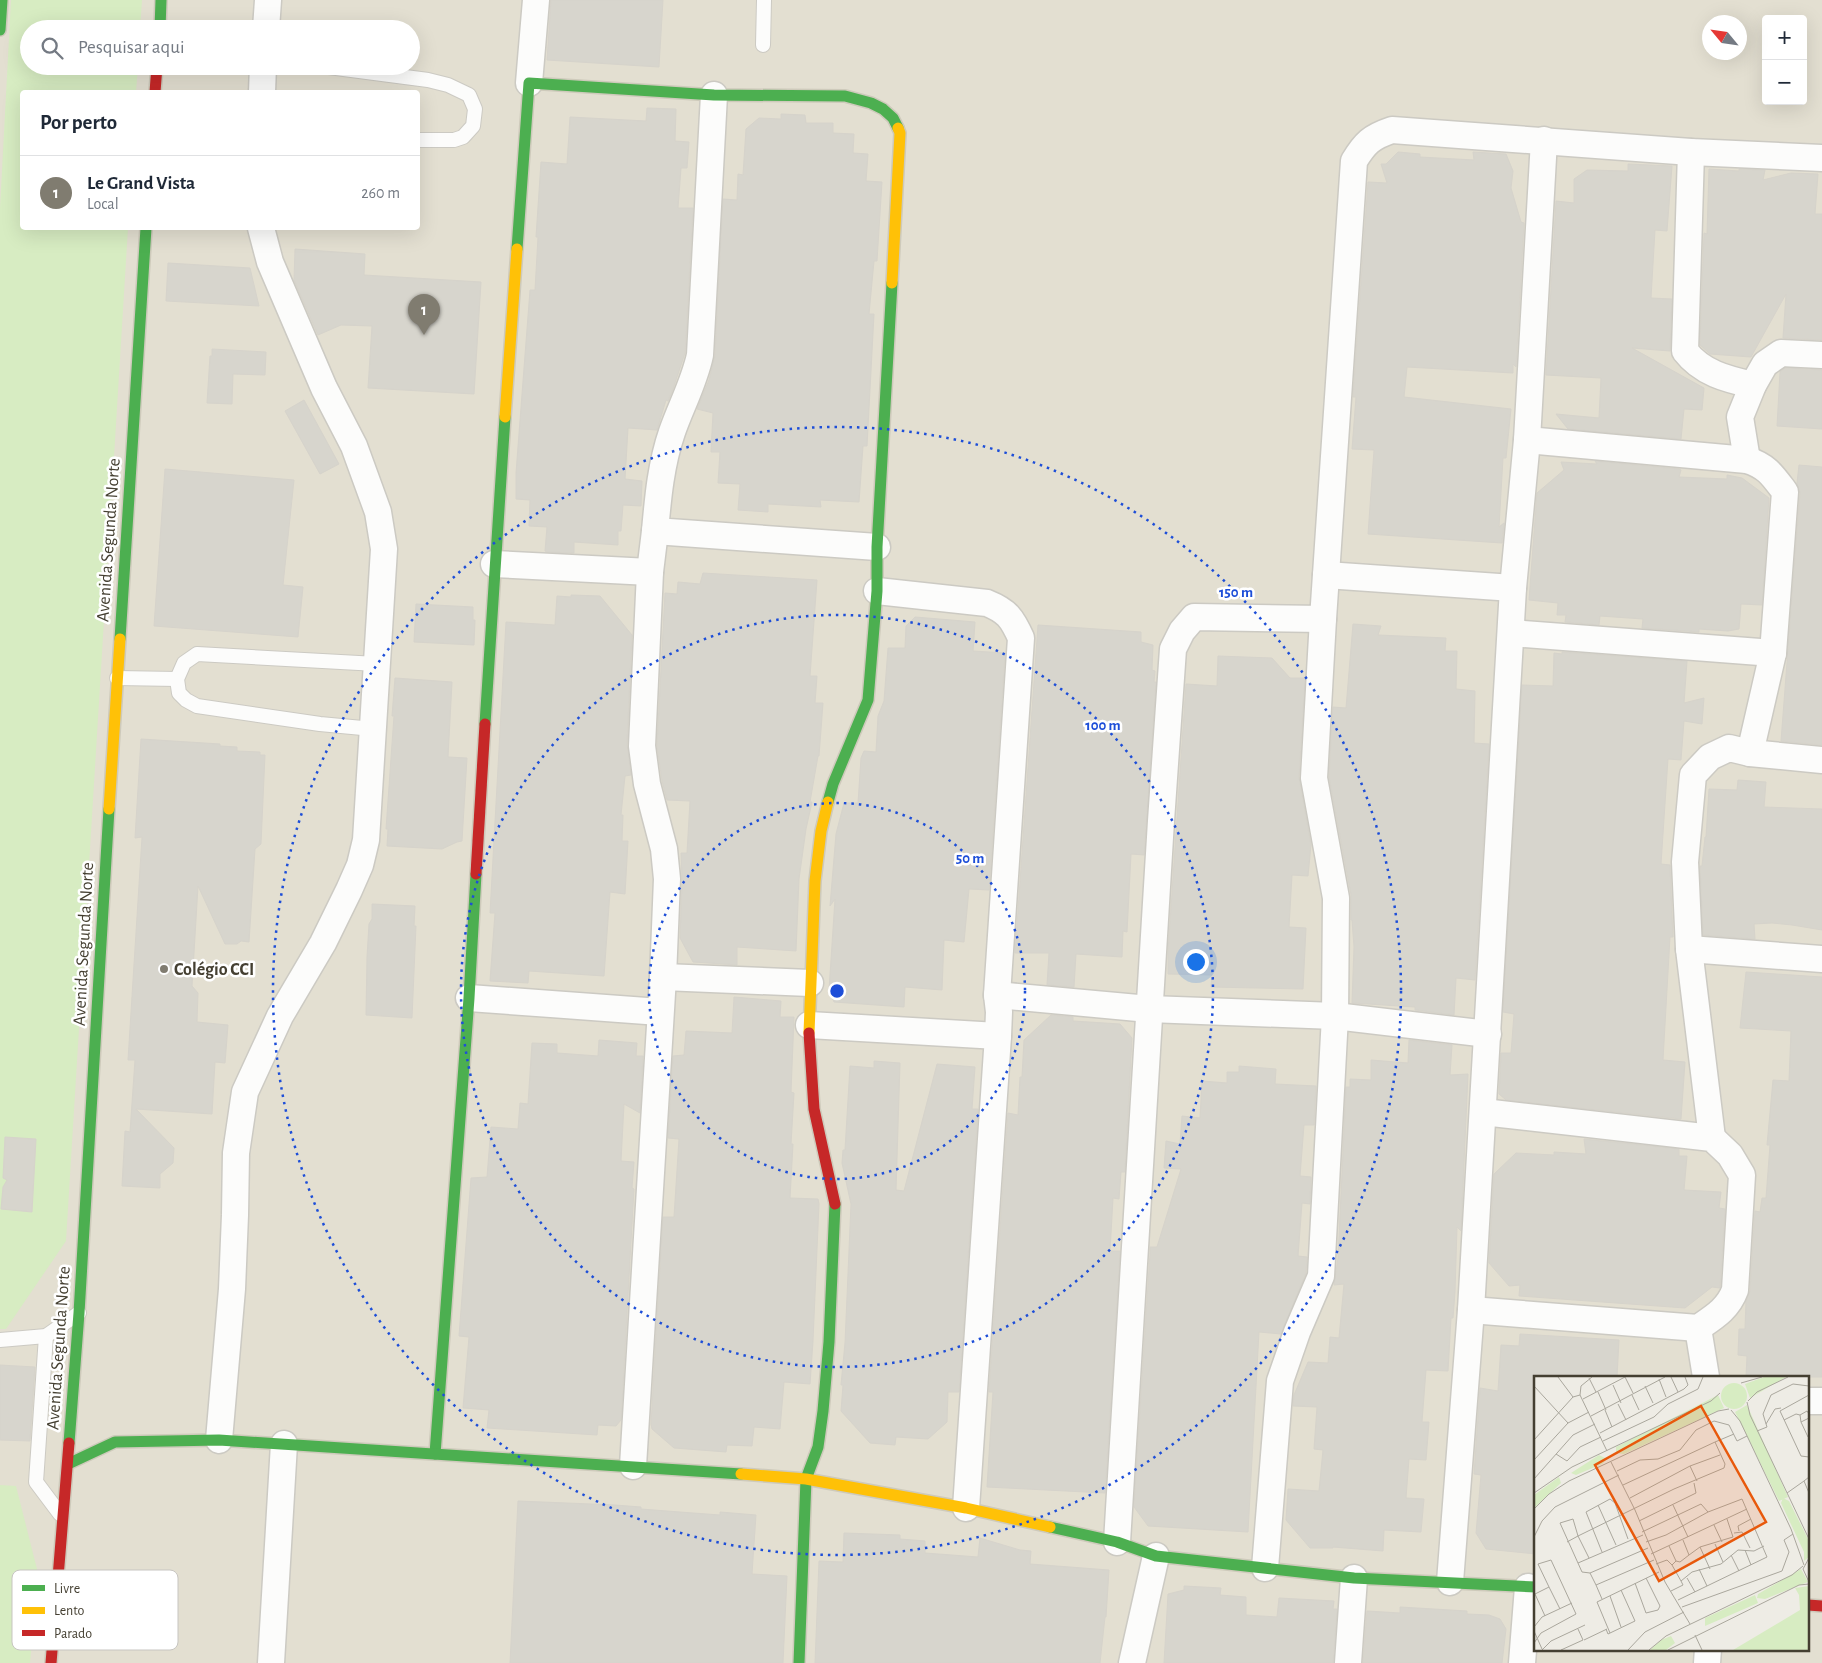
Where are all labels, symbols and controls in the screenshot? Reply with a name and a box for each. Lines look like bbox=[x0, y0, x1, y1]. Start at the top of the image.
north arrow bbox=[1702, 15, 1747, 60]
map controls bbox=[1762, 15, 1807, 105]
button: + bbox=[1762, 15, 1807, 60]
search box bbox=[20, 20, 420, 75]
icon: search bbox=[38, 34, 66, 62]
text: Pesquisar aqui bbox=[78, 38, 184, 57]
button: − bbox=[1762, 60, 1807, 105]
text: Por perto bbox=[40, 112, 117, 133]
text: Le Grand Vista bbox=[87, 174, 195, 193]
text: 1 bbox=[53, 185, 59, 201]
text: 260 m bbox=[361, 185, 400, 201]
text: Local bbox=[87, 196, 119, 212]
pin: 1 bbox=[408, 294, 440, 335]
street label: Avenida Segunda Norte bbox=[94, 458, 124, 623]
text: 150 m bbox=[1219, 585, 1253, 600]
text: 100 m bbox=[1085, 718, 1121, 733]
text: 50 m bbox=[956, 851, 984, 866]
street label: Avenida Segunda Norte bbox=[71, 862, 97, 1026]
your location bbox=[1183, 949, 1209, 975]
place label: Colégio CCI bbox=[174, 961, 254, 979]
marker: Colégio CCI bbox=[158, 963, 170, 975]
centre of rings bbox=[828, 982, 846, 1000]
street label: Avenida Segunda Norte bbox=[44, 1266, 74, 1431]
inset map bbox=[1534, 1376, 1810, 1650]
legend bbox=[12, 1570, 178, 1650]
text: Livre bbox=[54, 1582, 80, 1596]
text: Lento bbox=[54, 1604, 85, 1618]
text: Parado bbox=[54, 1627, 92, 1641]

